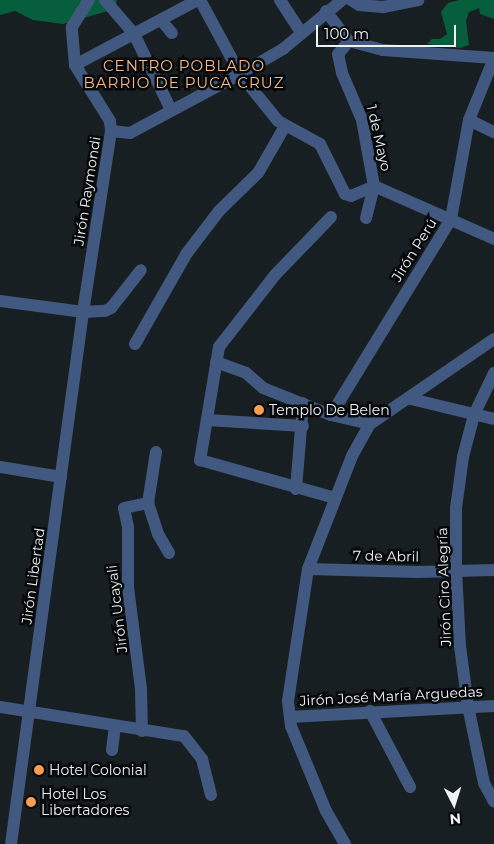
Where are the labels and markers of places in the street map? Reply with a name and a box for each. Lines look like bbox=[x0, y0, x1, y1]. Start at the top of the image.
place label: Templo De Belen bbox=[269, 402, 390, 418]
marker: Templo De Belen bbox=[253, 404, 265, 416]
place label: Hotel Colonial bbox=[49, 762, 147, 778]
marker: Hotel Colonial bbox=[33, 764, 45, 776]
place label: Hotel Los Libertadores bbox=[41, 786, 129, 819]
marker: Hotel Los Libertadores bbox=[25, 796, 37, 808]

